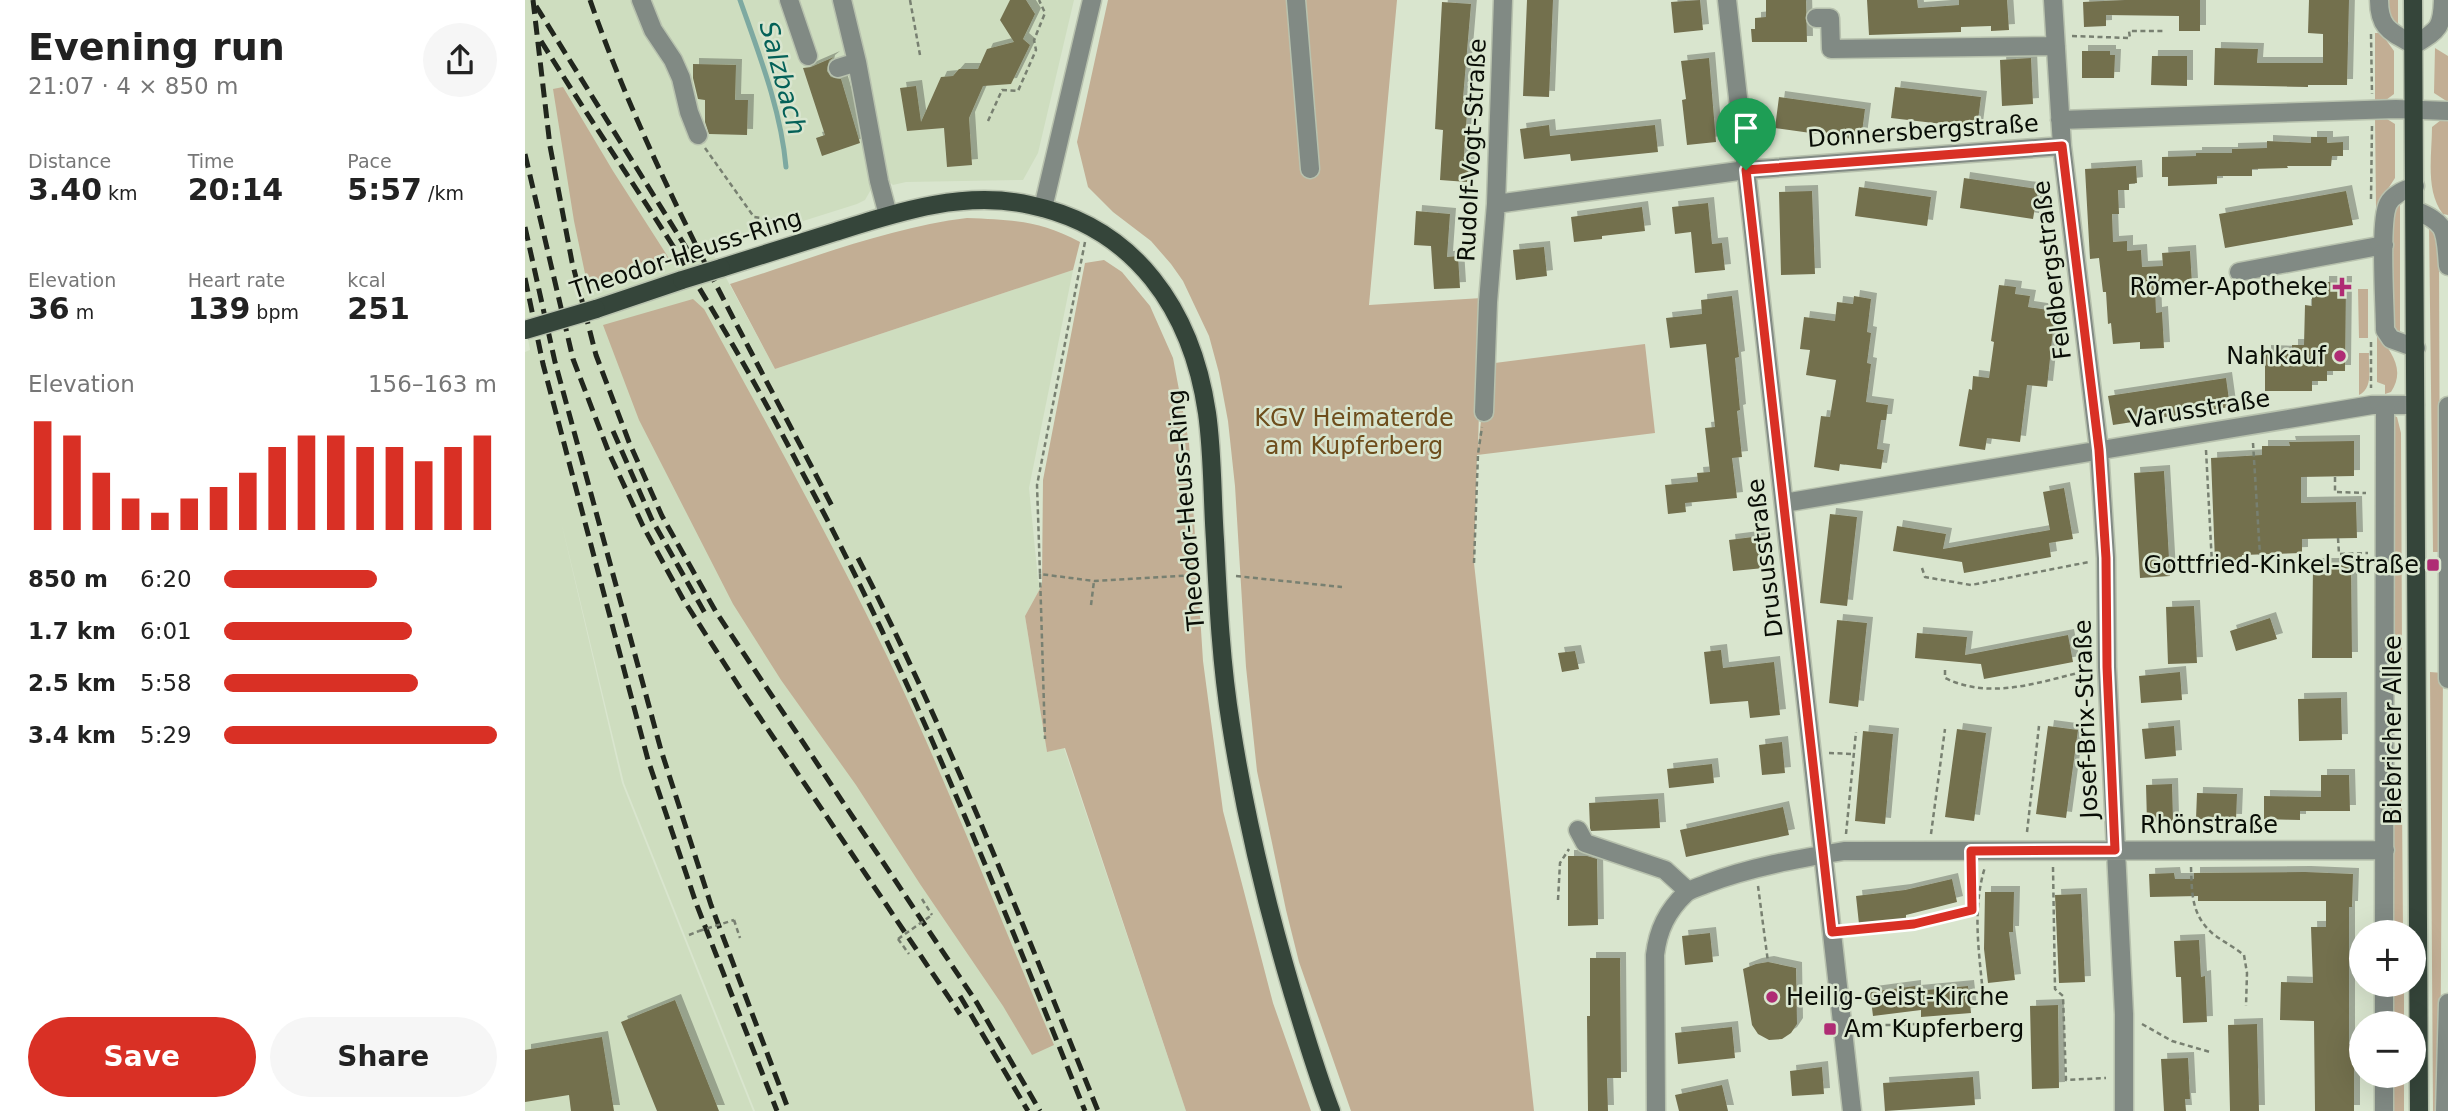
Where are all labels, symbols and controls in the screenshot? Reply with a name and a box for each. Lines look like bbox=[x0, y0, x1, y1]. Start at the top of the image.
water label: Salzbach bbox=[753, 18, 813, 138]
button: share bbox=[423, 23, 497, 97]
text: Evening run bbox=[28, 25, 285, 69]
street label: Rudolf-Vogt-Straße bbox=[1452, 38, 1492, 262]
text: 21:07 · 4 × 850 m bbox=[28, 73, 238, 99]
pin bbox=[1716, 98, 1776, 170]
icon: arrive bbox=[1727, 109, 1765, 147]
street label: Donnersbergstraße bbox=[1806, 109, 2040, 153]
text: Distance bbox=[28, 150, 111, 172]
text: Time bbox=[188, 150, 234, 172]
text: Pace bbox=[347, 150, 392, 172]
text: 3.40 bbox=[28, 172, 102, 207]
text: 20:14 bbox=[188, 172, 283, 207]
text: 5:57 bbox=[347, 172, 422, 207]
street label: Feldbergstraße bbox=[2027, 179, 2077, 361]
text: km bbox=[102, 182, 138, 204]
text: /km bbox=[422, 182, 464, 204]
street label: Theodor-Heuss-Ring bbox=[566, 203, 805, 305]
text: Elevation bbox=[28, 269, 116, 291]
text: Heart rate bbox=[188, 269, 285, 291]
text: kcal bbox=[347, 269, 386, 291]
place label: Römer-Apotheke bbox=[2130, 273, 2328, 301]
marker: Römer-Apotheke bbox=[2334, 279, 2350, 295]
text: 36 bbox=[28, 291, 70, 326]
text: 139 bbox=[188, 291, 250, 326]
text: 251 bbox=[347, 291, 410, 326]
text: m bbox=[70, 301, 94, 323]
text: bpm bbox=[250, 301, 299, 323]
place label: Nahkauf bbox=[2226, 342, 2327, 370]
marker: Nahkauf bbox=[2332, 348, 2348, 364]
text: Elevation bbox=[28, 371, 135, 397]
text: 156–163 m bbox=[368, 371, 497, 397]
street label: Varusstraße bbox=[2126, 384, 2272, 434]
street label: Theodor-Heuss-Ring bbox=[1162, 388, 1211, 633]
park label: KGV Heimaterde am Kupferberg bbox=[1254, 404, 1454, 460]
street label: Drususstraße bbox=[1741, 477, 1789, 639]
place label: Gottfried-Kinkel-Straße bbox=[2143, 551, 2419, 579]
marker: Gottfried-Kinkel-Straße bbox=[2425, 557, 2441, 573]
text: 850 m bbox=[28, 566, 108, 592]
text: 6:20 bbox=[140, 566, 192, 592]
text: 1.7 km bbox=[28, 618, 116, 644]
text: 6:01 bbox=[140, 618, 192, 644]
street label: Josef-Brix-Straße bbox=[2069, 619, 2104, 821]
street label: Biebricher Allee bbox=[2379, 635, 2407, 825]
text: 2.5 km bbox=[28, 670, 116, 696]
text: 5:58 bbox=[140, 670, 192, 696]
text: 3.4 km bbox=[28, 722, 116, 748]
text: 5:29 bbox=[140, 722, 192, 748]
street label: Rhönstraße bbox=[2140, 811, 2278, 839]
map controls bbox=[2349, 920, 2426, 1088]
button: + bbox=[2349, 920, 2426, 997]
place label: Heilig-Geist-Kirche bbox=[1786, 983, 2009, 1011]
marker: Heilig-Geist-Kirche bbox=[1764, 989, 1780, 1005]
button: − bbox=[2349, 1011, 2426, 1088]
place label: Am Kupferberg bbox=[1844, 1015, 2024, 1043]
button: Save bbox=[28, 1017, 256, 1097]
button: Share bbox=[270, 1017, 497, 1097]
marker: Am Kupferberg bbox=[1822, 1021, 1838, 1037]

